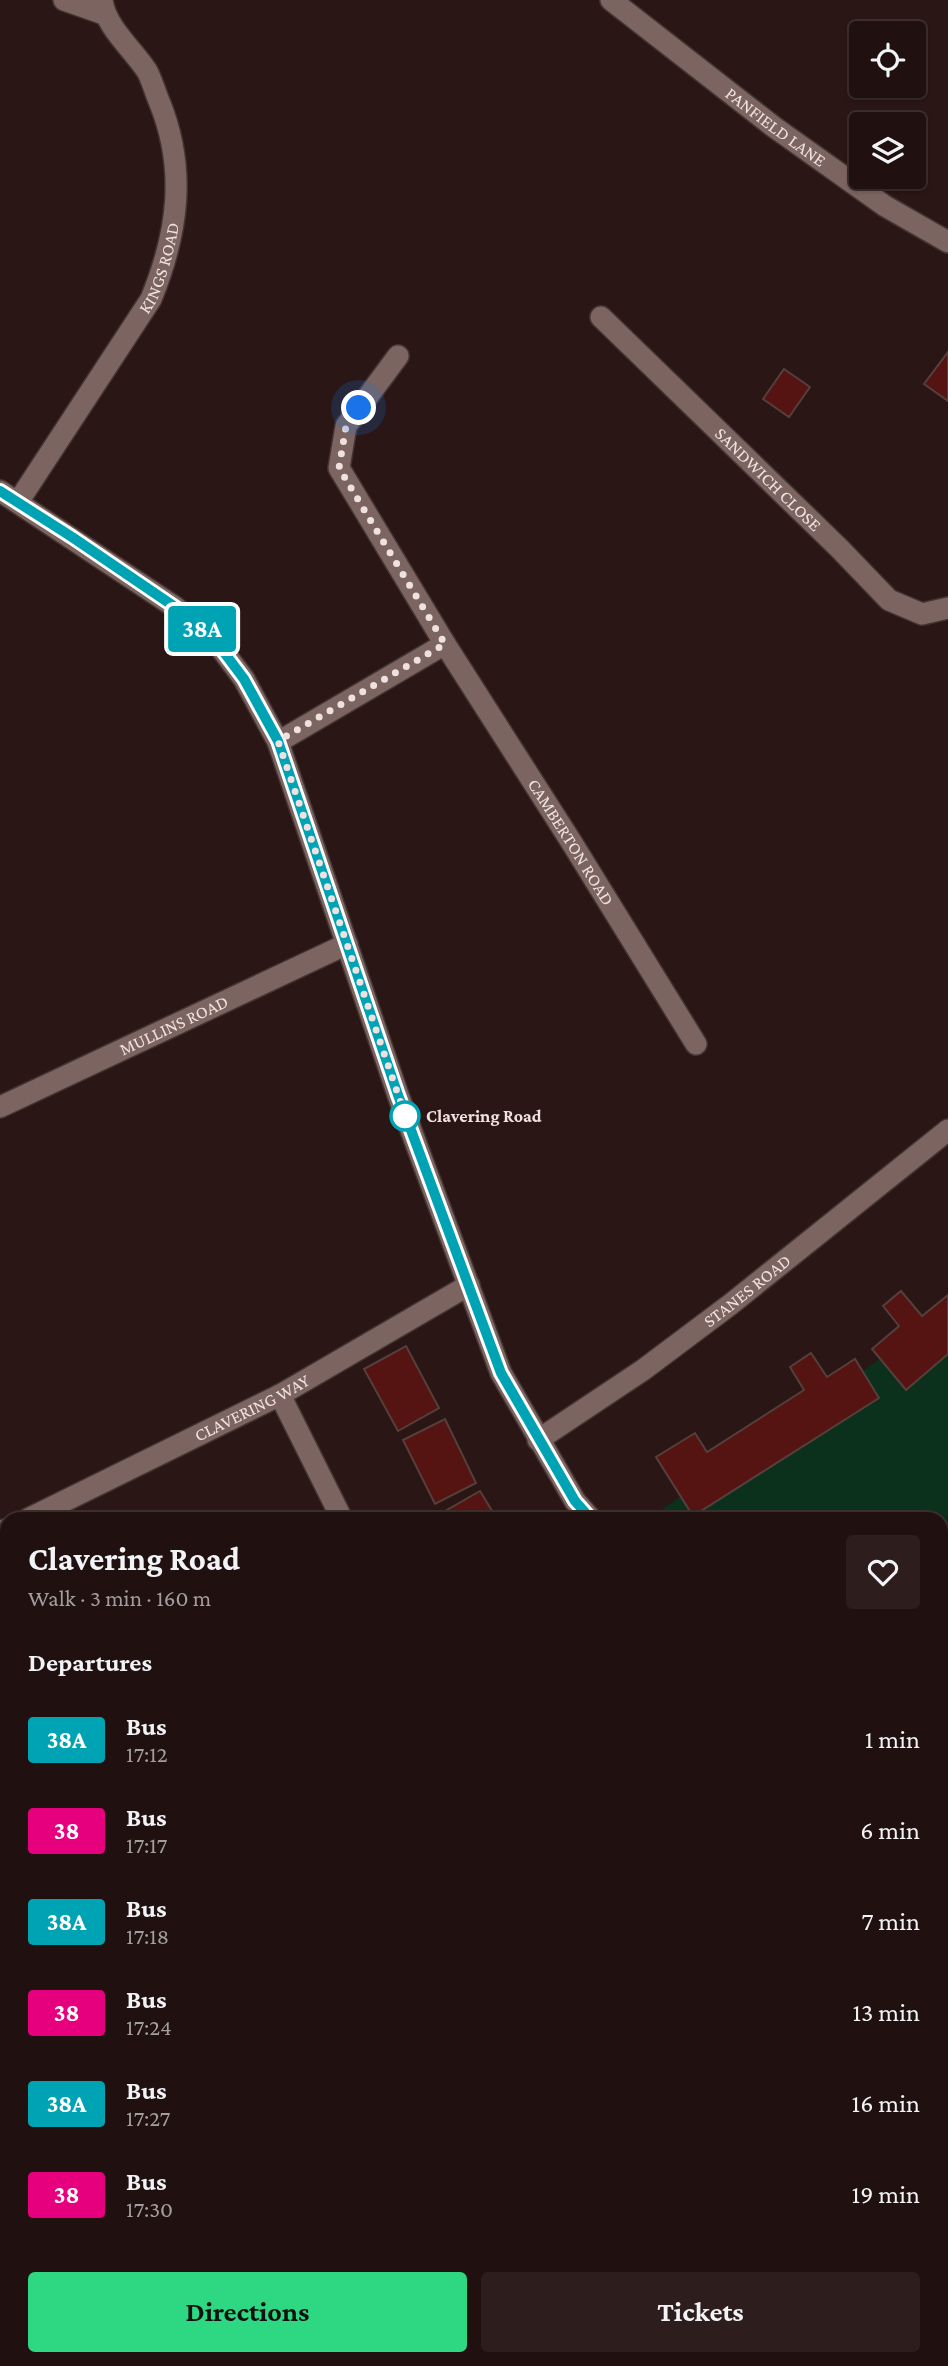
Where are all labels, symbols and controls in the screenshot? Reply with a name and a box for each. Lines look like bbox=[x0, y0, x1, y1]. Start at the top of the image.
map controls bbox=[849, 21, 926, 189]
button: locate bbox=[849, 21, 926, 98]
street label: PANFIELD LANE bbox=[722, 83, 830, 171]
button: layers bbox=[849, 112, 926, 189]
street label: KINGS ROAD bbox=[134, 221, 183, 317]
your location bbox=[341, 390, 376, 425]
street label: SANDWICH CLOSE bbox=[711, 423, 825, 535]
line badge: 38A bbox=[162, 606, 242, 652]
text: 38A bbox=[182, 615, 222, 642]
street label: CAMBERTON ROAD bbox=[524, 775, 618, 909]
street label: MULLINS ROAD bbox=[116, 991, 231, 1059]
marker: Clavering Road bbox=[390, 1101, 420, 1131]
place label: Clavering Road bbox=[426, 1106, 542, 1126]
street label: STANES ROAD bbox=[700, 1250, 795, 1331]
street label: CLAVERING WAY bbox=[191, 1370, 313, 1446]
button: heart bbox=[846, 1535, 920, 1609]
text: Clavering Road bbox=[28, 1540, 240, 1577]
text: Walk · 3 min · 160 m bbox=[28, 1585, 211, 1611]
text: Departures bbox=[28, 1648, 152, 1677]
text: Bus bbox=[126, 1712, 167, 1741]
text: 1 min bbox=[865, 1725, 920, 1754]
text: 38A bbox=[47, 1726, 86, 1753]
text: 17:12 bbox=[126, 1741, 168, 1767]
text: Bus bbox=[126, 1803, 167, 1832]
text: 6 min bbox=[860, 1816, 920, 1845]
text: 38 bbox=[54, 1817, 79, 1844]
text: 17:17 bbox=[126, 1832, 167, 1858]
text: Bus bbox=[126, 1894, 167, 1923]
text: 7 min bbox=[861, 1907, 920, 1936]
text: 38A bbox=[47, 1908, 86, 1935]
text: 17:18 bbox=[126, 1923, 169, 1949]
text: Bus bbox=[126, 1985, 167, 2014]
text: 13 min bbox=[852, 1998, 920, 2027]
text: 38 bbox=[54, 1999, 79, 2026]
text: 17:24 bbox=[126, 2014, 172, 2040]
text: Bus bbox=[126, 2076, 167, 2105]
text: 16 min bbox=[852, 2089, 920, 2118]
text: 38A bbox=[47, 2090, 86, 2117]
text: 17:27 bbox=[126, 2105, 170, 2131]
text: Bus bbox=[126, 2167, 167, 2196]
text: 19 min bbox=[852, 2180, 920, 2209]
text: 38 bbox=[54, 2181, 79, 2208]
text: 17:30 bbox=[126, 2196, 173, 2222]
button: Directions bbox=[28, 2272, 467, 2352]
button: Tickets bbox=[481, 2272, 920, 2352]

